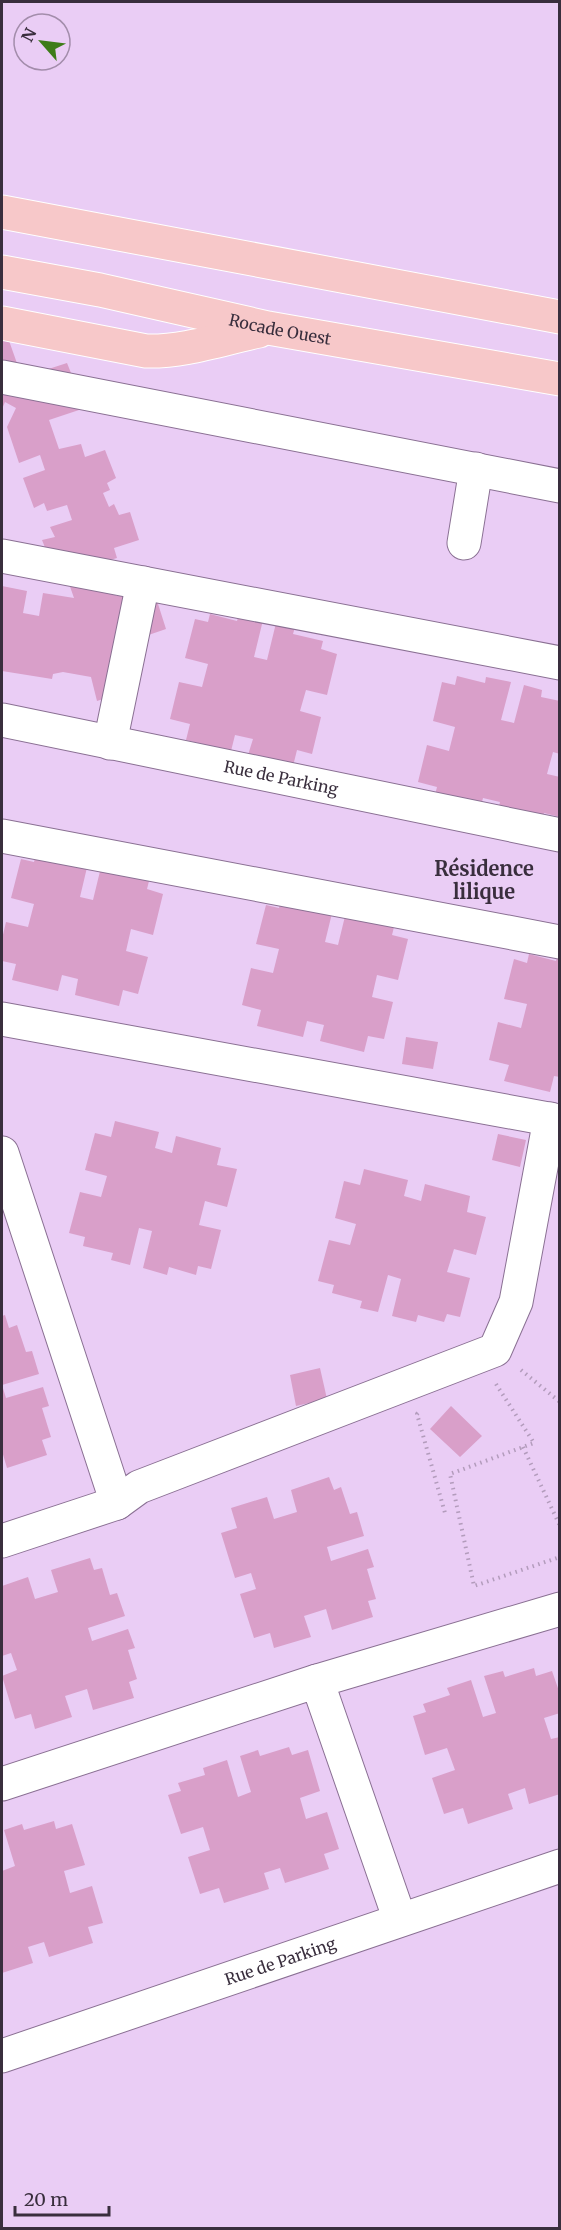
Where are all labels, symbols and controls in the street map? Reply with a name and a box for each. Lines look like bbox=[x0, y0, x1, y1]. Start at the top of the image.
north arrow bbox=[12, 12, 72, 72]
text: N bbox=[17, 24, 41, 45]
street label: Rocade Ouest bbox=[227, 309, 334, 349]
street label: Rue de Parking bbox=[222, 756, 340, 799]
district label: Résidence lilique bbox=[434, 856, 534, 904]
street label: Rue de Parking bbox=[222, 1933, 339, 1989]
scale bar bbox=[15, 2179, 110, 2217]
text: 20 m bbox=[24, 2188, 68, 2211]

